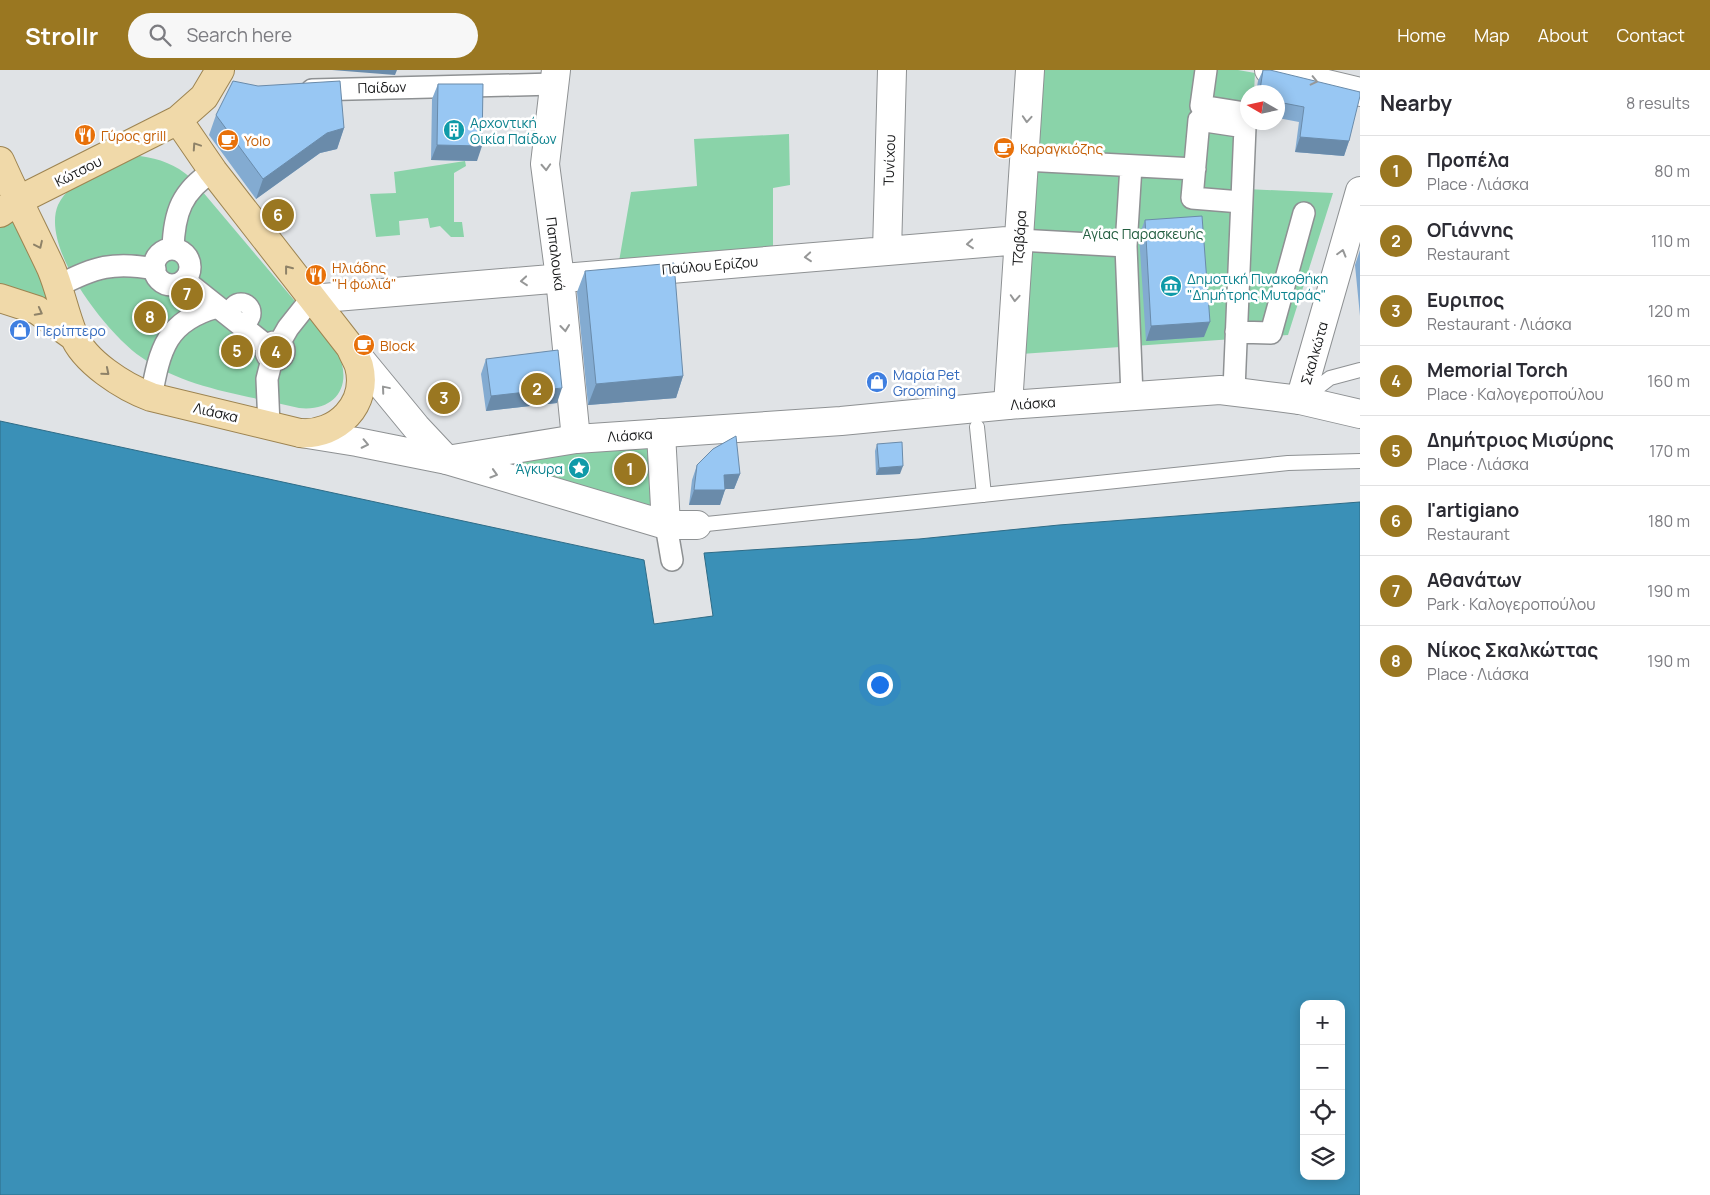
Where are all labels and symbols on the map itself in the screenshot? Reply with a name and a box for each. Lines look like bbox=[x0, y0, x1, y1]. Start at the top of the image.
one-way arrow bbox=[1310, 75, 1319, 86]
street label: Παίδων bbox=[357, 77, 407, 97]
north arrow bbox=[1240, 85, 1285, 130]
place label: Αρχοντική Οικία Παίδων bbox=[470, 113, 557, 148]
one-way arrow bbox=[1021, 115, 1032, 123]
building icon: Αρχοντική Οικία Παίδων bbox=[442, 118, 466, 142]
restaurant icon: Γύρος grill bbox=[73, 123, 97, 147]
place label: Γύρος grill bbox=[101, 126, 166, 145]
cafe icon: Yolo bbox=[216, 128, 240, 152]
place label: Yolo bbox=[244, 131, 271, 150]
street label: Τυνίχου bbox=[879, 134, 899, 186]
cafe icon: Καραγκιόζης bbox=[992, 136, 1016, 160]
place label: Καραγκιόζης bbox=[1020, 139, 1103, 158]
one-way arrow bbox=[193, 142, 202, 151]
street label: Κώτσου bbox=[51, 151, 105, 191]
one-way arrow bbox=[540, 163, 551, 171]
pin: 6 bbox=[262, 196, 294, 234]
street label: Τζαβάρα bbox=[1008, 209, 1030, 267]
street label: Παπαλουκά bbox=[542, 216, 570, 292]
park label: Αγίας Παρασκευής bbox=[1083, 224, 1204, 243]
one-way arrow bbox=[966, 238, 974, 249]
one-way arrow bbox=[33, 240, 44, 249]
one-way arrow bbox=[1337, 249, 1347, 257]
street label: Παύλου Ερίζου bbox=[661, 251, 759, 279]
one-way arrow bbox=[804, 251, 812, 262]
place label: Ηλιάδης "Η φωλιά" bbox=[332, 258, 396, 293]
restaurant icon: Ηλιάδης "Η φωλιά" bbox=[304, 263, 328, 287]
one-way arrow bbox=[286, 266, 294, 275]
place label: Δημοτική Πινακοθήκη "Δημήτρης Μυταράς" bbox=[1187, 269, 1328, 304]
museum icon: Δημοτική Πινακοθήκη "Δημήτρης Μυταράς" bbox=[1159, 274, 1183, 298]
pin: 7 bbox=[171, 275, 203, 313]
one-way arrow bbox=[520, 275, 528, 286]
one-way arrow bbox=[1010, 295, 1021, 303]
pin: 8 bbox=[134, 298, 166, 336]
one-way arrow bbox=[34, 306, 43, 316]
shop icon: Περίπτερο bbox=[8, 318, 32, 342]
street label: Σκαλκώτα bbox=[1296, 319, 1332, 387]
place label: Περίπτερο bbox=[36, 321, 106, 340]
one-way arrow bbox=[559, 324, 570, 332]
pin: 5 bbox=[221, 332, 253, 370]
pin: 4 bbox=[260, 333, 292, 371]
cafe icon: Block bbox=[352, 333, 376, 357]
place label: Block bbox=[380, 336, 416, 355]
place label: Μαρία Pet Grooming bbox=[893, 365, 960, 400]
one-way arrow bbox=[100, 366, 109, 374]
pin: 2 bbox=[521, 370, 553, 408]
shop icon: Μαρία Pet Grooming bbox=[865, 370, 889, 394]
pin: 3 bbox=[428, 379, 460, 417]
one-way arrow bbox=[381, 386, 390, 395]
street label: Λιάσκα bbox=[1010, 392, 1056, 414]
street label: Λιάσκα bbox=[192, 398, 240, 426]
street label: Λιάσκα bbox=[607, 424, 653, 446]
one-way arrow bbox=[361, 438, 370, 449]
pin: 1 bbox=[614, 450, 646, 488]
place icon: Άγκυρα bbox=[567, 456, 591, 480]
place label: Άγκυρα bbox=[516, 459, 563, 478]
one-way arrow bbox=[489, 469, 498, 479]
your location bbox=[867, 672, 893, 698]

